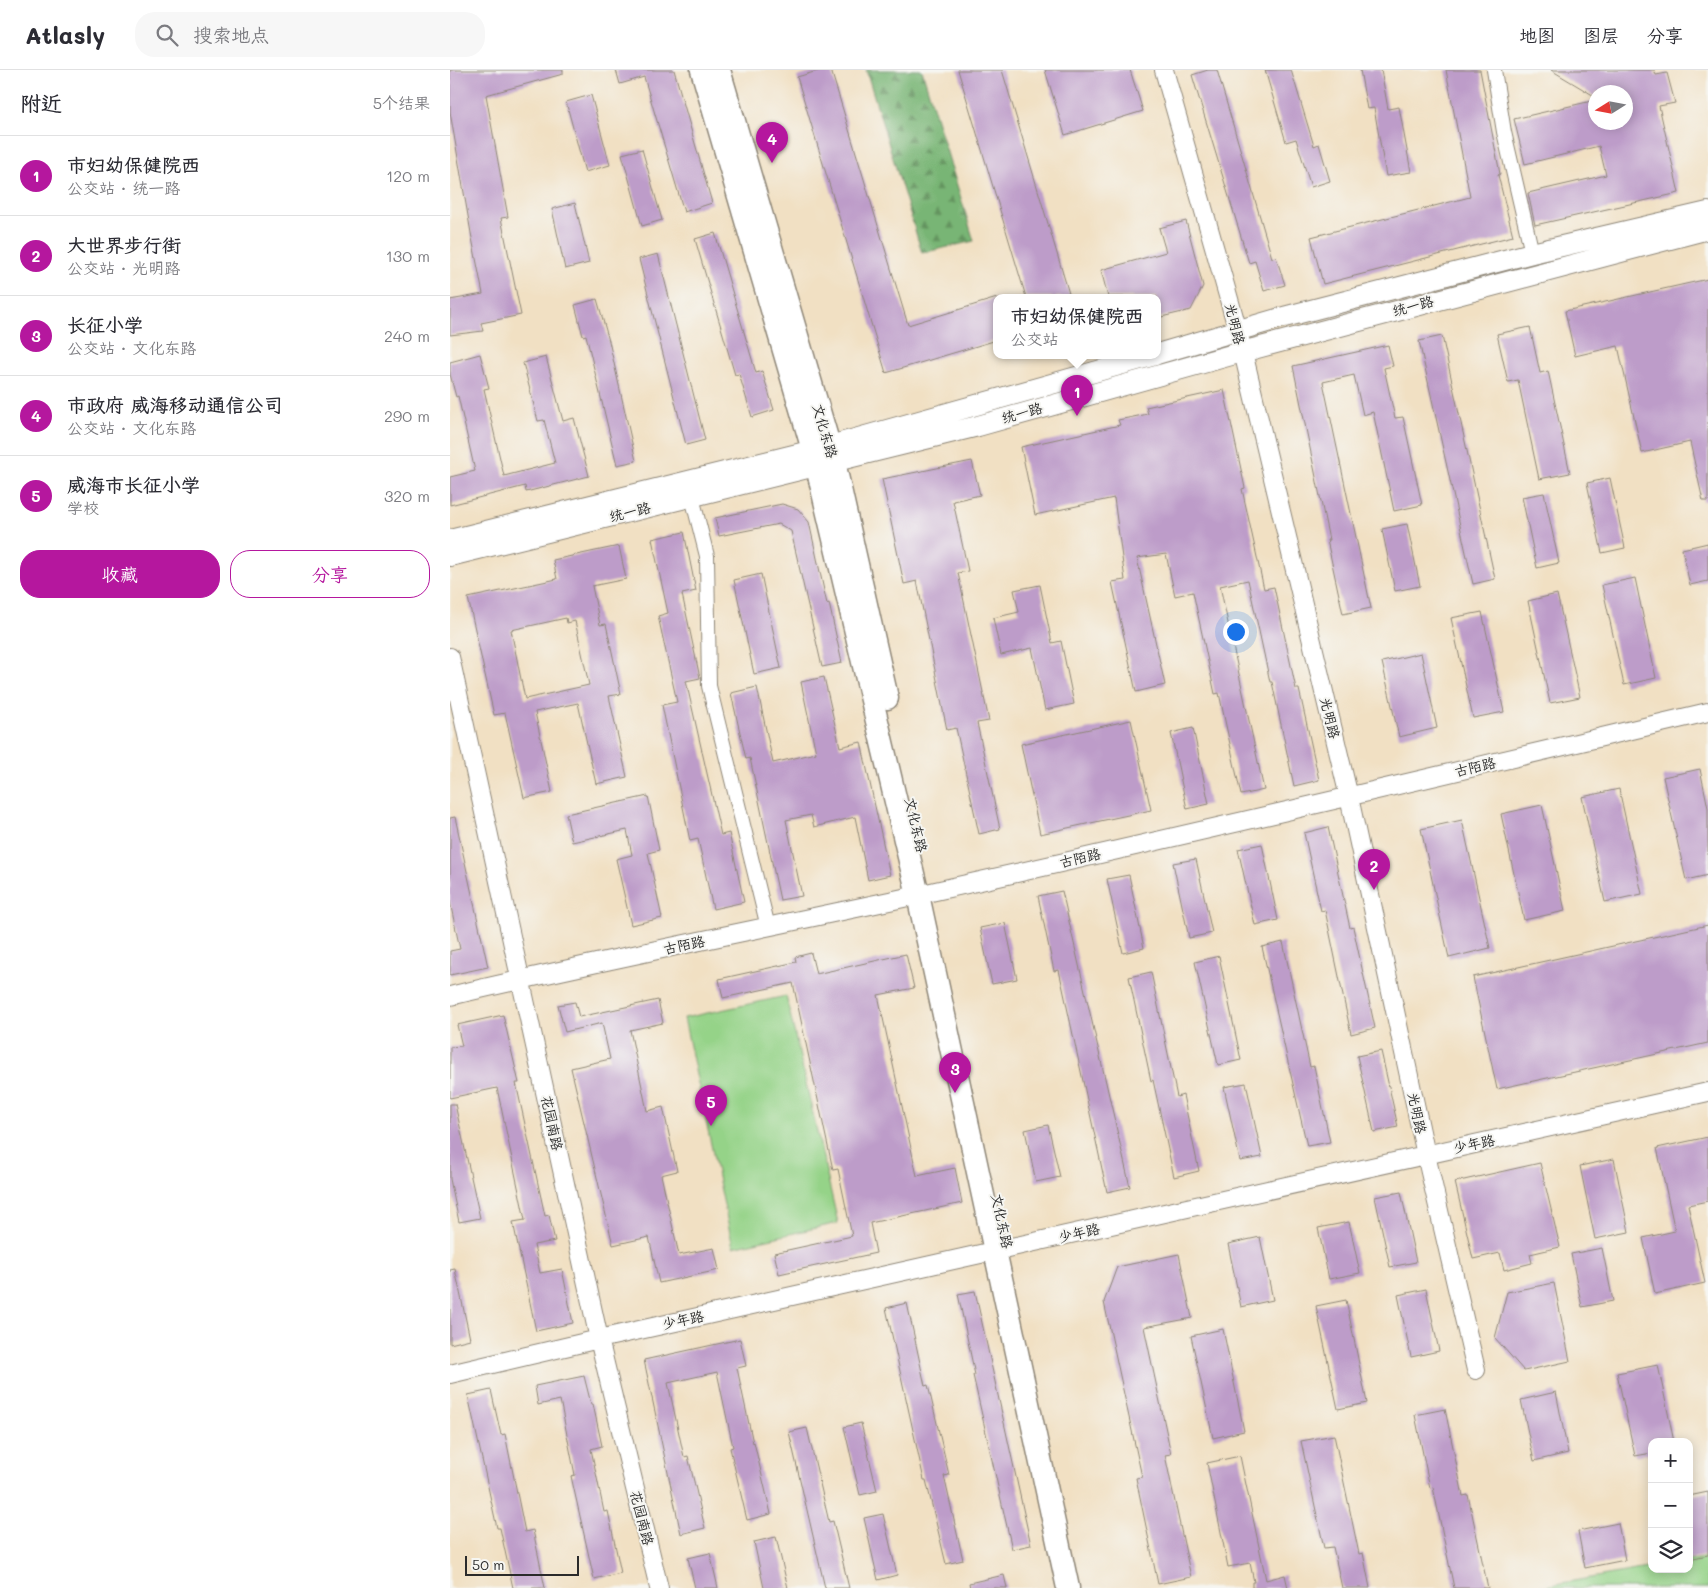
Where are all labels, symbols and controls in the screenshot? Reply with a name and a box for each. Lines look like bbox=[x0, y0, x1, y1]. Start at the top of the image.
search box bbox=[135, 12, 485, 57]
text: Atlasly bbox=[25, 19, 105, 50]
icon: search bbox=[153, 21, 181, 49]
text: 搜索地点 bbox=[193, 22, 269, 47]
text: 地图 bbox=[1519, 23, 1555, 47]
text: 图层 bbox=[1583, 23, 1619, 47]
text: 分享 bbox=[1647, 23, 1683, 47]
north arrow bbox=[1588, 85, 1633, 130]
text: 附近 bbox=[20, 89, 62, 116]
text: 5个结果 bbox=[373, 92, 430, 113]
pin: 4 bbox=[756, 122, 788, 163]
text: 市妇幼保健院西 bbox=[67, 152, 200, 177]
text: 1 bbox=[32, 165, 40, 186]
text: 120 m bbox=[386, 165, 430, 186]
text: 公交站 · 统一路 bbox=[67, 177, 180, 198]
text: 大世界步行街 bbox=[67, 232, 181, 257]
text: 2 bbox=[32, 245, 40, 266]
text: 130 m bbox=[386, 245, 430, 266]
text: 公交站 · 光明路 bbox=[67, 257, 180, 278]
street label: 统一路 bbox=[1390, 291, 1436, 320]
popup bbox=[993, 294, 1161, 359]
street label: 光明路 bbox=[1221, 301, 1250, 347]
text: 市妇幼保健院西 bbox=[1010, 303, 1144, 328]
text: 长征小学 bbox=[67, 312, 143, 337]
text: 3 bbox=[31, 325, 41, 346]
text: 240 m bbox=[384, 325, 430, 346]
text: 公交站 bbox=[1010, 328, 1059, 349]
text: 公交站 · 文化东路 bbox=[67, 337, 196, 358]
pin: 1 bbox=[1061, 375, 1093, 416]
text: 市政府 威海移动通信公司 bbox=[67, 392, 283, 417]
street label: 统一路 bbox=[999, 398, 1045, 427]
street label: 文化东路 bbox=[809, 401, 842, 460]
text: 4 bbox=[31, 405, 41, 426]
text: 290 m bbox=[384, 405, 430, 426]
text: 公交站 · 文化东路 bbox=[67, 417, 196, 438]
text: 威海市长征小学 bbox=[67, 472, 200, 497]
text: 5 bbox=[31, 485, 41, 506]
text: 320 m bbox=[384, 485, 430, 506]
text: 学校 bbox=[67, 497, 99, 518]
street label: 统一路 bbox=[607, 497, 653, 526]
button: 收藏 bbox=[20, 550, 220, 598]
button: 分享 bbox=[230, 550, 430, 598]
your location bbox=[1223, 619, 1249, 645]
street label: 光明路 bbox=[1316, 695, 1345, 741]
street label: 古陌路 bbox=[1452, 753, 1497, 780]
street label: 文化东路 bbox=[901, 795, 932, 854]
street label: 古陌路 bbox=[1057, 844, 1102, 871]
pin: 2 bbox=[1358, 849, 1390, 890]
street label: 古陌路 bbox=[661, 931, 706, 958]
pin: 3 bbox=[939, 1052, 971, 1093]
pin: 5 bbox=[695, 1085, 727, 1126]
street label: 光明路 bbox=[1404, 1090, 1431, 1135]
street label: 花园南路 bbox=[537, 1094, 568, 1152]
street label: 少年路 bbox=[1451, 1130, 1496, 1157]
street label: 文化东路 bbox=[987, 1192, 1018, 1250]
street label: 少年路 bbox=[1056, 1219, 1101, 1246]
street label: 少年路 bbox=[660, 1306, 705, 1333]
map controls bbox=[1648, 1438, 1693, 1573]
button: + bbox=[1648, 1438, 1693, 1483]
button: − bbox=[1648, 1483, 1693, 1528]
street label: 花园南路 bbox=[626, 1488, 658, 1547]
button: layers bbox=[1648, 1528, 1693, 1573]
scale bar bbox=[465, 1553, 579, 1576]
text: 50 m bbox=[472, 1555, 504, 1574]

